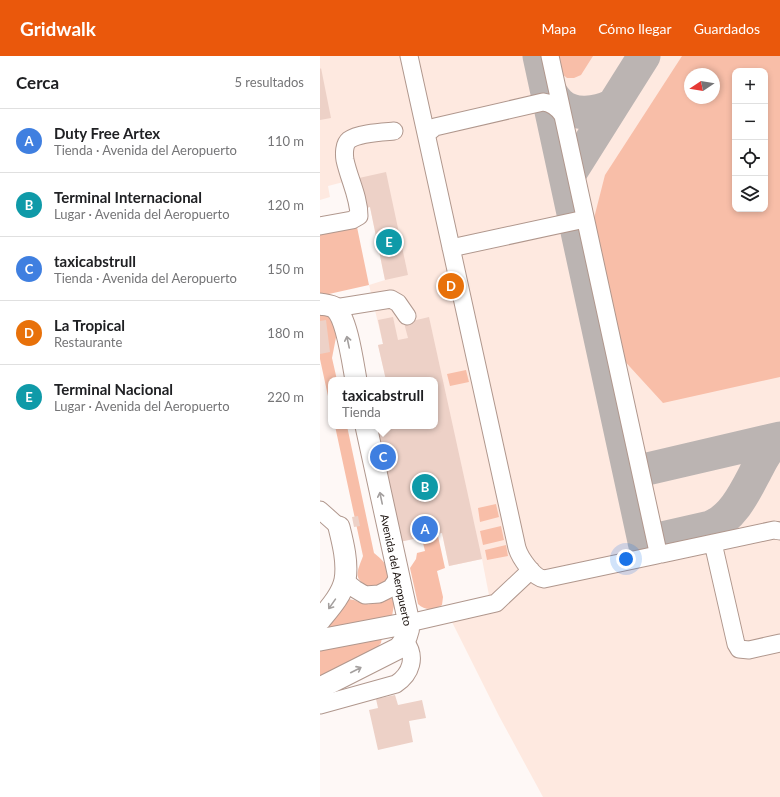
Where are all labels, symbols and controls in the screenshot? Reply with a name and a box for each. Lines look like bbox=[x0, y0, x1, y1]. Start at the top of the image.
text: Gridwalk bbox=[20, 17, 96, 40]
text: Mapa bbox=[542, 20, 576, 37]
text: Cómo llegar bbox=[598, 20, 672, 37]
text: Guardados bbox=[694, 20, 760, 37]
north arrow bbox=[684, 68, 720, 104]
map controls bbox=[732, 68, 768, 212]
button: + bbox=[732, 68, 768, 104]
text: Cerca bbox=[16, 72, 59, 93]
text: 5 resultados bbox=[234, 74, 304, 90]
button: − bbox=[732, 104, 768, 140]
text: Duty Free Artex bbox=[54, 124, 160, 142]
text: A bbox=[24, 133, 34, 149]
text: 110 m bbox=[267, 133, 304, 149]
button: locate bbox=[732, 140, 768, 176]
text: Tienda · Avenida del Aeropuerto bbox=[54, 142, 237, 158]
button: layers bbox=[732, 176, 768, 212]
text: Terminal Internacional bbox=[54, 188, 202, 206]
text: B bbox=[25, 197, 33, 213]
text: 120 m bbox=[267, 197, 304, 213]
text: Lugar · Avenida del Aeropuerto bbox=[54, 206, 230, 222]
pin: E bbox=[376, 227, 402, 257]
text: taxicabstrull bbox=[54, 252, 136, 270]
text: C bbox=[25, 261, 33, 277]
text: 150 m bbox=[267, 261, 304, 277]
text: Tienda · Avenida del Aeropuerto bbox=[54, 270, 237, 286]
pin: D bbox=[438, 271, 464, 301]
text: La Tropical bbox=[54, 316, 125, 334]
text: D bbox=[24, 325, 34, 341]
text: 180 m bbox=[267, 325, 304, 341]
text: Restaurante bbox=[54, 334, 122, 350]
one-way arrow bbox=[343, 336, 351, 349]
popup bbox=[328, 377, 438, 429]
text: Terminal Nacional bbox=[54, 380, 173, 398]
text: taxicabstrull bbox=[342, 386, 424, 404]
text: E bbox=[25, 389, 33, 405]
text: 220 m bbox=[267, 389, 304, 405]
text: Lugar · Avenida del Aeropuerto bbox=[54, 398, 230, 414]
text: Tienda bbox=[342, 404, 381, 420]
pin: C bbox=[370, 442, 396, 472]
pin: B bbox=[412, 472, 438, 502]
one-way arrow bbox=[377, 492, 385, 505]
street label: Avenida del Aeropuerto bbox=[378, 513, 415, 627]
pin: A bbox=[412, 514, 438, 544]
your location bbox=[616, 549, 636, 569]
one-way arrow bbox=[328, 598, 336, 610]
one-way arrow bbox=[350, 666, 362, 673]

